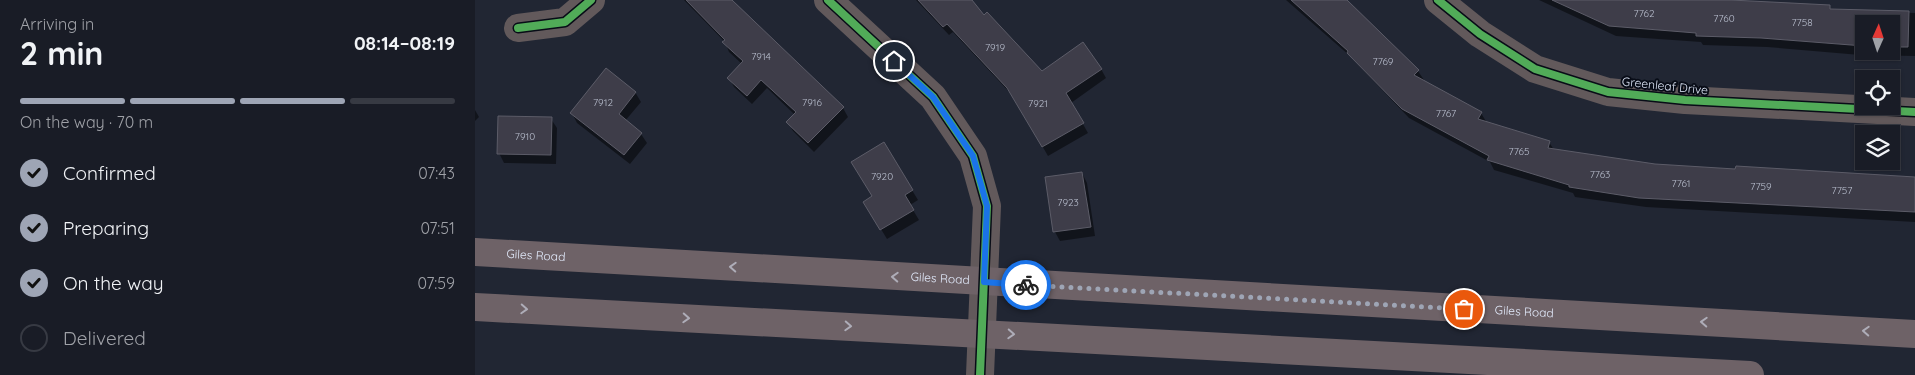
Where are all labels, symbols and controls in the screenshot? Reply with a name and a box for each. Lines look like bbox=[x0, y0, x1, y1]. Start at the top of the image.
house number: 7762 bbox=[1634, 7, 1655, 20]
house number: 7760 bbox=[1713, 12, 1735, 25]
text: Arriving in bbox=[20, 14, 94, 34]
north arrow bbox=[1855, 15, 1900, 60]
map controls bbox=[1855, 15, 1900, 170]
house number: 7758 bbox=[1791, 16, 1813, 29]
text: 08:14–08:19 bbox=[354, 31, 455, 55]
text: 2 min bbox=[20, 33, 103, 73]
pin bbox=[873, 40, 915, 82]
house number: 7919 bbox=[985, 41, 1005, 54]
icon: home bbox=[880, 47, 908, 75]
house number: 7914 bbox=[751, 50, 771, 63]
house number: 7769 bbox=[1373, 55, 1394, 68]
button: locate bbox=[1855, 70, 1900, 115]
street label: Greenleaf Drive bbox=[1621, 74, 1709, 98]
house number: 7912 bbox=[593, 96, 613, 109]
house number: 7916 bbox=[802, 96, 823, 109]
house number: 7921 bbox=[1028, 97, 1048, 110]
house number: 7767 bbox=[1436, 107, 1456, 120]
text: On the way · 70 m bbox=[20, 112, 153, 132]
button: layers bbox=[1855, 125, 1900, 170]
house number: 7910 bbox=[515, 130, 535, 143]
house number: 7765 bbox=[1509, 145, 1529, 158]
icon: check bbox=[20, 159, 48, 187]
text: Confirmed bbox=[63, 161, 156, 185]
text: 07:43 bbox=[418, 163, 455, 183]
house number: 7763 bbox=[1590, 168, 1610, 181]
house number: 7920 bbox=[871, 170, 893, 183]
house number: 7761 bbox=[1672, 177, 1691, 190]
house number: 7759 bbox=[1750, 180, 1772, 193]
house number: 7757 bbox=[1832, 184, 1852, 197]
house number: 7923 bbox=[1057, 196, 1079, 209]
icon: check bbox=[20, 214, 48, 242]
text: Preparing bbox=[63, 216, 149, 240]
text: 07:51 bbox=[421, 218, 455, 238]
street label: Giles Road bbox=[506, 246, 566, 264]
courier bbox=[1001, 260, 1051, 310]
one-way arrow bbox=[729, 262, 737, 273]
icon: check bbox=[20, 269, 48, 297]
street label: Giles Road bbox=[910, 269, 970, 287]
text: On the way bbox=[63, 271, 164, 295]
icon: bike bbox=[1012, 271, 1040, 299]
one-way arrow bbox=[891, 272, 899, 283]
text: 07:59 bbox=[418, 273, 455, 293]
pin bbox=[1443, 288, 1485, 330]
icon: bag bbox=[1450, 295, 1478, 323]
street label: Giles Road bbox=[1494, 302, 1554, 320]
one-way arrow bbox=[520, 304, 528, 315]
one-way arrow bbox=[682, 312, 690, 323]
one-way arrow bbox=[1700, 317, 1708, 328]
one-way arrow bbox=[845, 320, 853, 331]
text: Delivered bbox=[63, 326, 146, 350]
one-way arrow bbox=[1862, 326, 1870, 337]
one-way arrow bbox=[1007, 329, 1015, 340]

